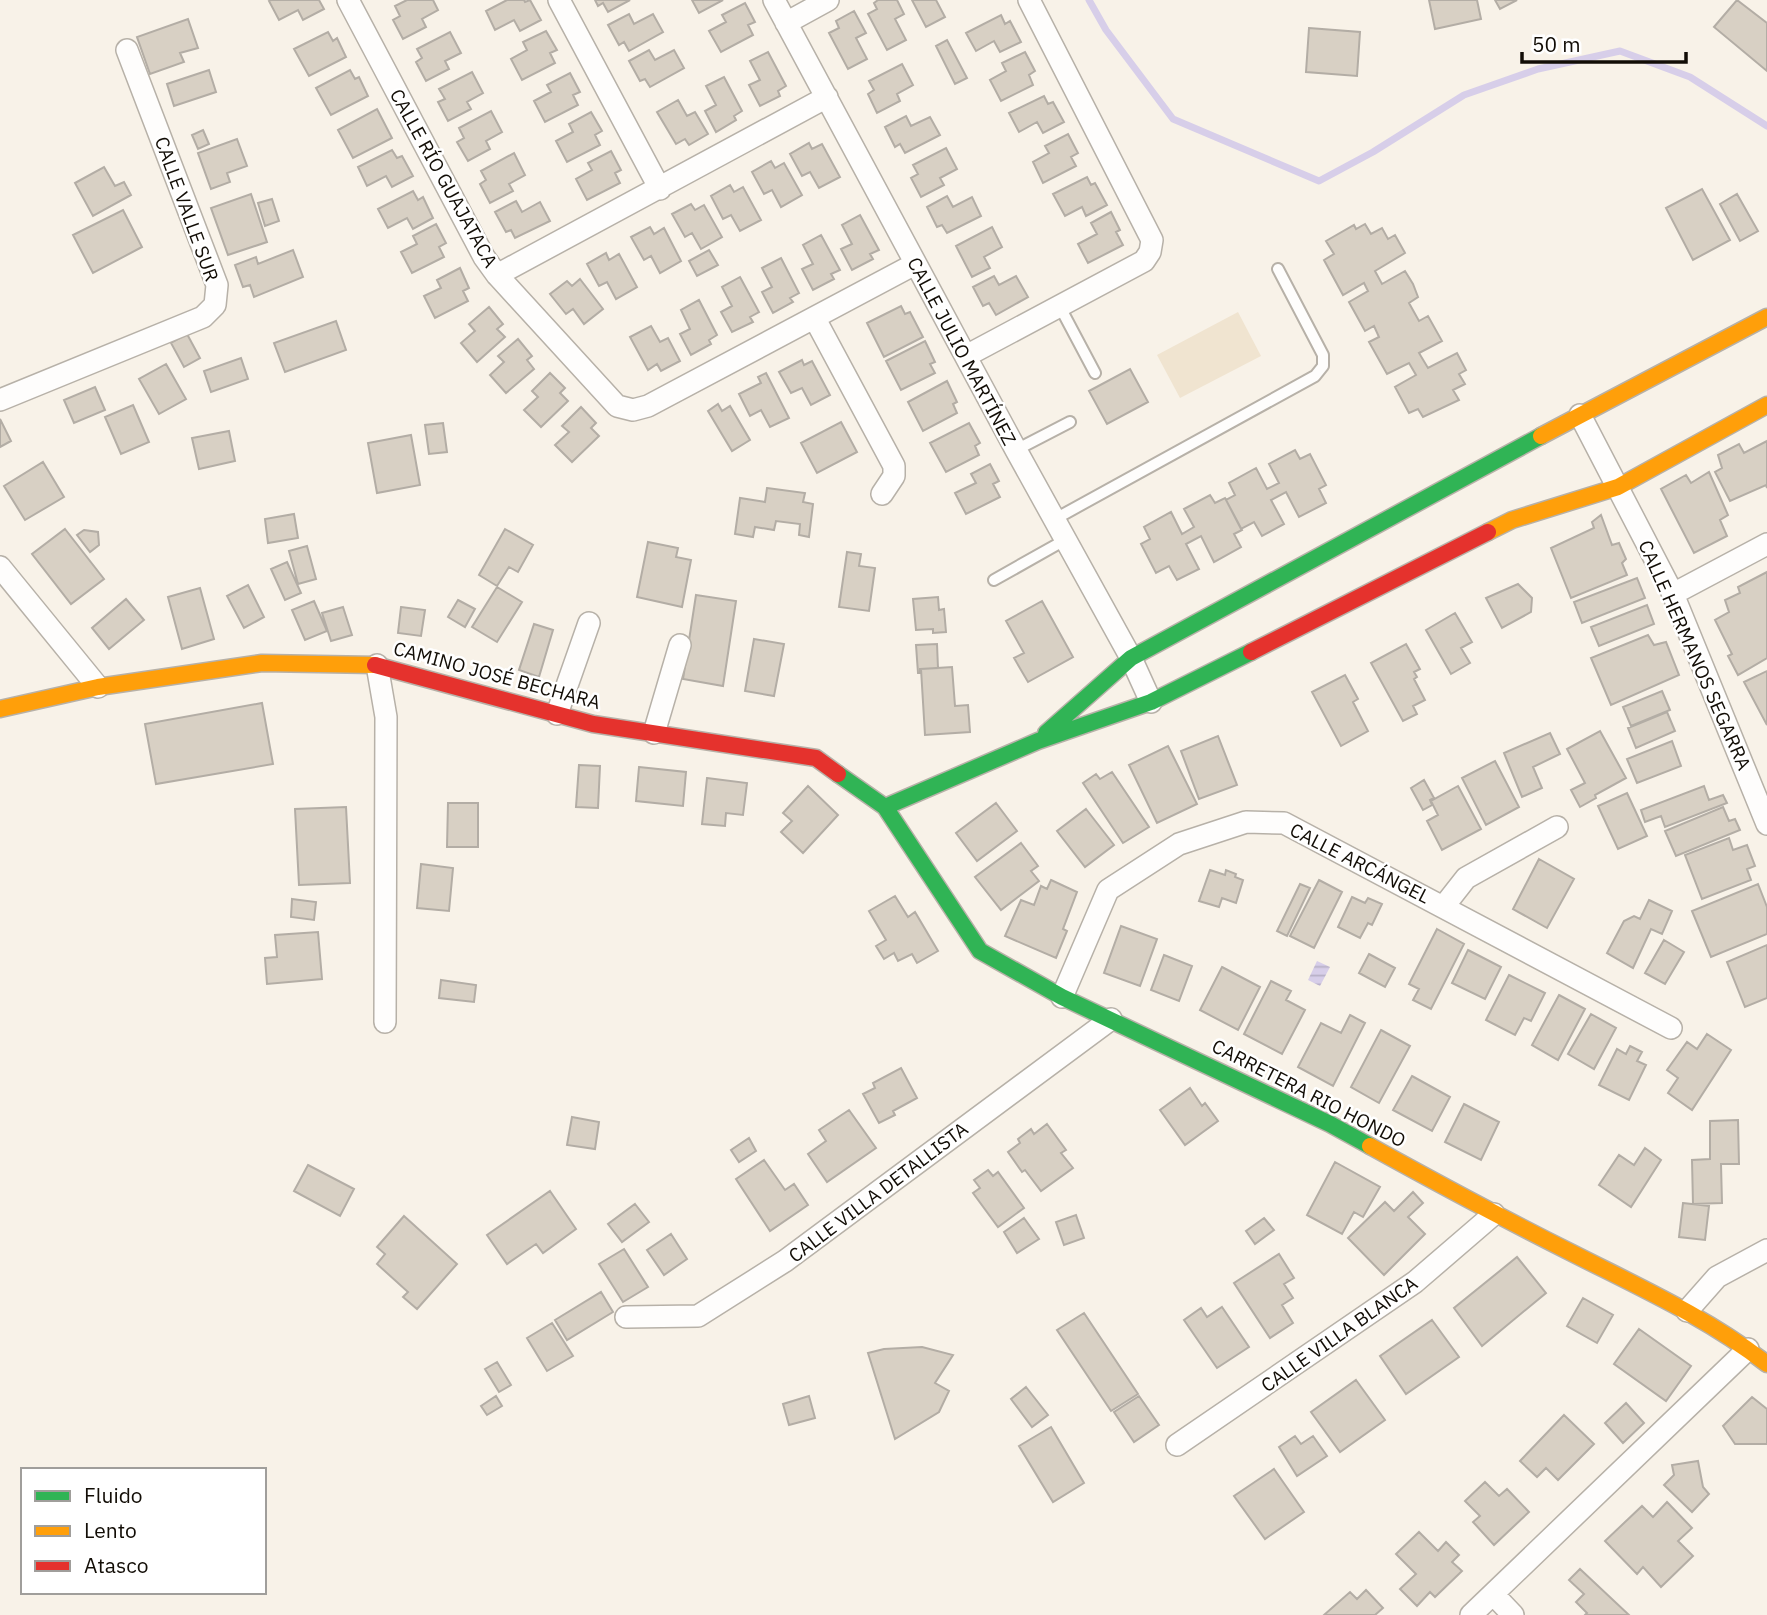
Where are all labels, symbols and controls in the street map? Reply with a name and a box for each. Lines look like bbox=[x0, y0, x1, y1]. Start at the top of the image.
scale bar bbox=[1522, 21, 1686, 65]
text: 50 m bbox=[1532, 30, 1581, 58]
street label: CALLE RÍO GUAJATACA bbox=[385, 85, 503, 271]
street label: CALLE VALLE SUR bbox=[150, 133, 224, 285]
street label: CALLE JULIO MARTÍNEZ bbox=[902, 253, 1022, 449]
street label: CALLE HERMANOS SEGARRA bbox=[1633, 536, 1757, 774]
street label: CAMINO JOSÉ BECHARA bbox=[391, 636, 603, 714]
street label: CALLE ARCÁNGEL bbox=[1286, 817, 1434, 909]
street label: CARRETERA RIO HONDO bbox=[1208, 1034, 1410, 1152]
street label: CALLE VILLA DETALLISTA bbox=[783, 1117, 973, 1267]
street label: CALLE VILLA BLANCA bbox=[1256, 1271, 1422, 1397]
legend bbox=[21, 1468, 266, 1594]
text: Fluido bbox=[84, 1481, 143, 1509]
text: Lento bbox=[84, 1516, 137, 1544]
text: Atasco bbox=[84, 1551, 148, 1579]

